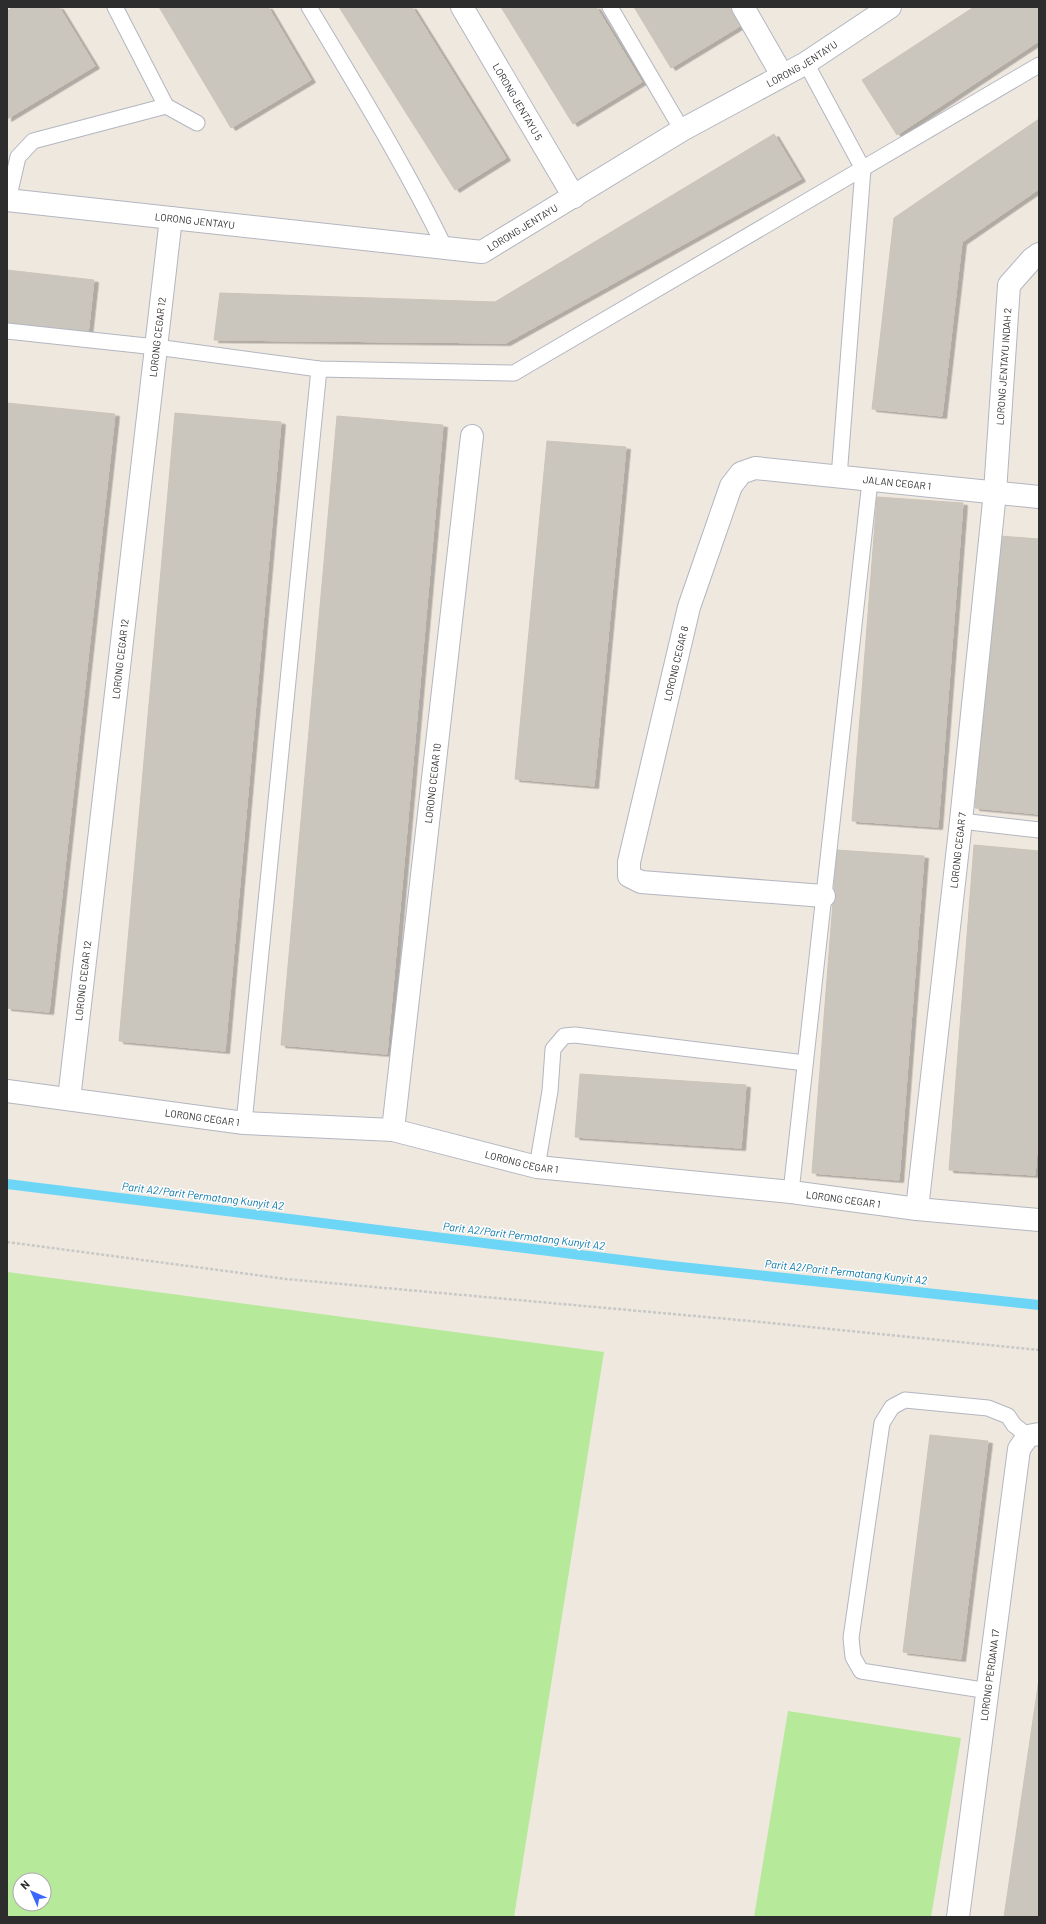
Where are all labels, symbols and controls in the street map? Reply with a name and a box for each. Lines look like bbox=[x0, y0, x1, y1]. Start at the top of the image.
street label: LORONG JENTAYU bbox=[764, 38, 839, 89]
street label: LORONG JENTAYU 5 bbox=[490, 61, 545, 143]
street label: LORONG JENTAYU bbox=[485, 201, 560, 254]
street label: LORONG JENTAYU bbox=[154, 210, 236, 231]
street label: LORONG CEGAR 12 bbox=[147, 296, 168, 378]
street label: LORONG JENTAYU INDAH 2 bbox=[994, 307, 1013, 426]
street label: JALAN CEGAR 1 bbox=[862, 473, 932, 492]
street label: LORONG CEGAR 12 bbox=[109, 618, 131, 700]
street label: LORONG CEGAR 8 bbox=[661, 625, 690, 702]
street label: LORONG CEGAR 10 bbox=[422, 742, 443, 824]
street label: LORONG CEGAR 7 bbox=[947, 811, 968, 889]
street label: LORONG CEGAR 12 bbox=[72, 940, 93, 1021]
street label: LORONG CEGAR 1 bbox=[164, 1106, 240, 1128]
street label: LORONG CEGAR 1 bbox=[484, 1148, 559, 1175]
water label: Parit A2/Parit Permatang Kunyit A2 bbox=[121, 1179, 285, 1212]
street label: LORONG CEGAR 1 bbox=[805, 1188, 881, 1210]
water label: Parit A2/Parit Permatang Kunyit A2 bbox=[442, 1219, 606, 1252]
water label: Parit A2/Parit Permatang Kunyit A2 bbox=[764, 1257, 928, 1287]
street label: LORONG PERDANA 17 bbox=[978, 1628, 1001, 1722]
north arrow bbox=[12, 1872, 52, 1912]
text: N bbox=[17, 1877, 32, 1892]

